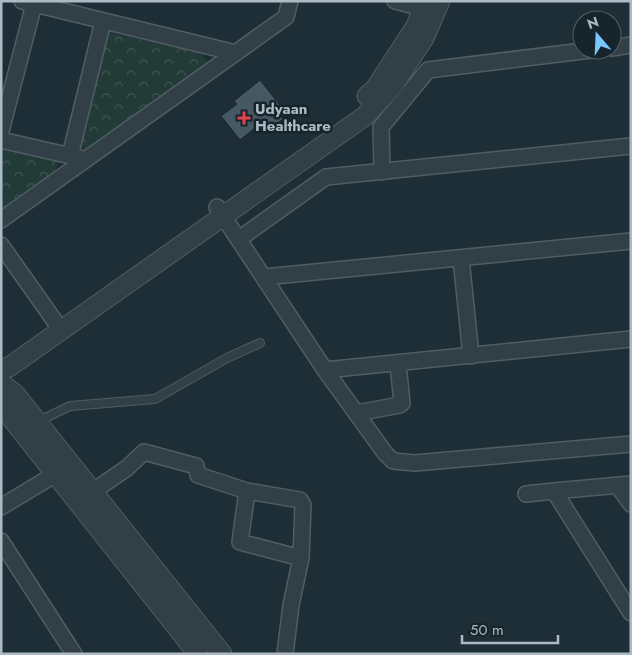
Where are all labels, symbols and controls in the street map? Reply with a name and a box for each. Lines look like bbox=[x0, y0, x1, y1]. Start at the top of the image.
north arrow bbox=[572, 10, 622, 60]
text: N bbox=[584, 11, 601, 34]
place label: Udyaan Healthcare bbox=[255, 98, 331, 137]
marker: Udyaan Healthcare bbox=[237, 111, 251, 125]
scale bar bbox=[462, 612, 558, 644]
text: 50 m bbox=[470, 619, 504, 641]

